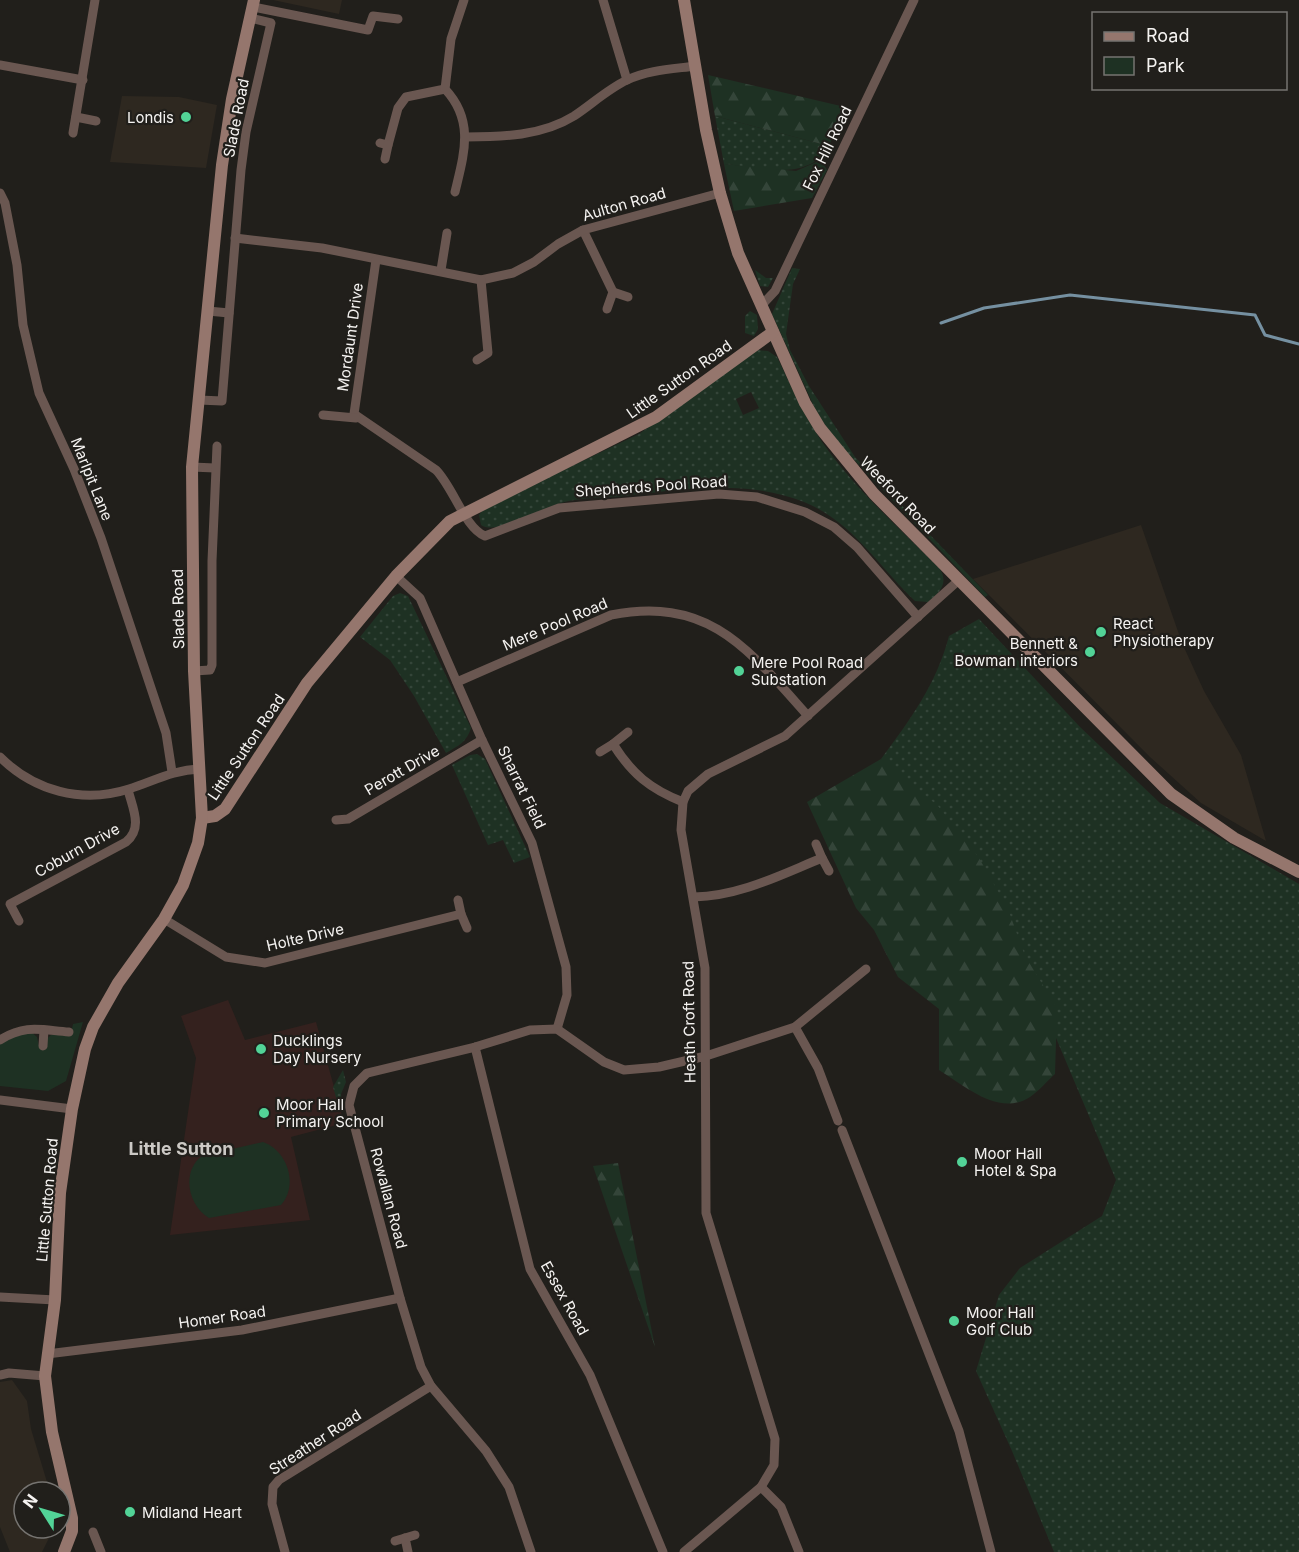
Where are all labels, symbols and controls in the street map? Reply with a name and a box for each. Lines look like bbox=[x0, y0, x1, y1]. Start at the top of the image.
legend bbox=[1092, 12, 1287, 90]
text: Road bbox=[1146, 25, 1189, 46]
text: Park bbox=[1146, 55, 1185, 76]
street label: Slade Road bbox=[219, 77, 253, 159]
street label: Fox Hill Road bbox=[798, 103, 856, 193]
place label: Londis bbox=[127, 108, 174, 127]
marker: Londis bbox=[179, 110, 193, 124]
street label: Aulton Road bbox=[580, 183, 668, 225]
street label: Mordaunt Drive bbox=[333, 281, 367, 393]
street label: Little Sutton Road bbox=[623, 336, 735, 422]
street label: Marlpit Lane bbox=[67, 435, 117, 523]
street label: Weeford Road bbox=[856, 452, 940, 538]
street label: Shepherds Pool Road bbox=[574, 471, 728, 501]
street label: Slade Road bbox=[168, 569, 188, 649]
street label: Mere Pool Road bbox=[500, 593, 610, 655]
place label: React Physiotherapy bbox=[1113, 614, 1215, 650]
marker: React Physiotherapy bbox=[1094, 625, 1108, 639]
place label: Bennett & Bowman interiors bbox=[954, 634, 1078, 670]
marker: Bennett & Bowman interiors bbox=[1083, 645, 1097, 659]
place label: Mere Pool Road Substation bbox=[751, 653, 863, 689]
marker: Mere Pool Road Substation bbox=[732, 664, 746, 678]
street label: Little Sutton Road bbox=[203, 690, 289, 804]
street label: Perott Drive bbox=[361, 741, 443, 799]
street label: Sharrat Field bbox=[494, 742, 550, 832]
street label: Coburn Drive bbox=[31, 819, 123, 881]
street label: Holte Drive bbox=[264, 919, 346, 955]
street label: Heath Croft Road bbox=[678, 961, 700, 1083]
place label: Ducklings Day Nursery bbox=[273, 1031, 362, 1067]
marker: Ducklings Day Nursery bbox=[254, 1042, 268, 1056]
place label: Moor Hall Primary School bbox=[276, 1095, 384, 1131]
marker: Moor Hall Primary School bbox=[257, 1106, 271, 1120]
street label: Little Sutton Road bbox=[32, 1137, 62, 1263]
district label: Little Sutton bbox=[128, 1138, 234, 1159]
place label: Moor Hall Hotel & Spa bbox=[974, 1144, 1057, 1180]
street label: Rowallan Road bbox=[366, 1145, 412, 1251]
marker: Moor Hall Hotel & Spa bbox=[955, 1155, 969, 1169]
street label: Essex Road bbox=[537, 1258, 593, 1338]
street label: Homer Road bbox=[177, 1301, 267, 1333]
place label: Moor Hall Golf Club bbox=[966, 1303, 1034, 1339]
marker: Moor Hall Golf Club bbox=[947, 1314, 961, 1328]
street label: Streather Road bbox=[265, 1405, 365, 1479]
north arrow bbox=[12, 1480, 72, 1540]
text: N bbox=[18, 1490, 42, 1512]
place label: Midland Heart bbox=[142, 1503, 242, 1522]
marker: Midland Heart bbox=[123, 1505, 137, 1519]

